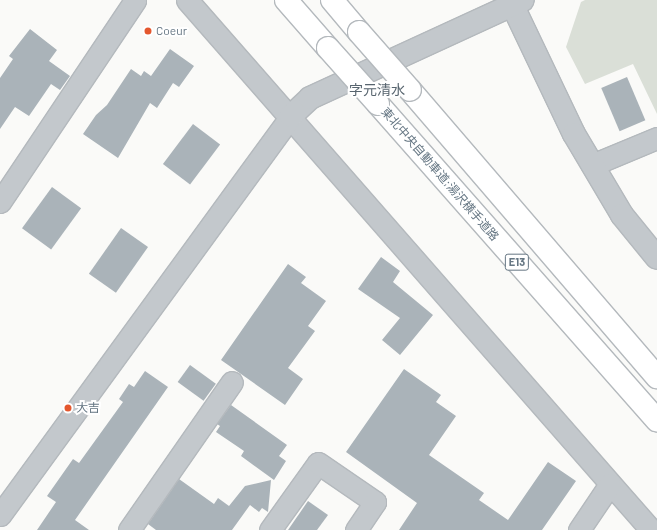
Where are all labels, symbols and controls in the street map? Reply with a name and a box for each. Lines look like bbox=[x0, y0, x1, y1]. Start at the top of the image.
place label: Coeur bbox=[156, 24, 187, 38]
marker: Coeur bbox=[143, 26, 153, 36]
district label: 字元清水 bbox=[349, 82, 405, 98]
street label: 東北中央自動車道;湯沢横手道路 bbox=[378, 104, 502, 244]
road number: E13 bbox=[504, 253, 530, 271]
place label: 大吉 bbox=[76, 401, 100, 415]
marker: 大吉 bbox=[63, 403, 73, 413]

